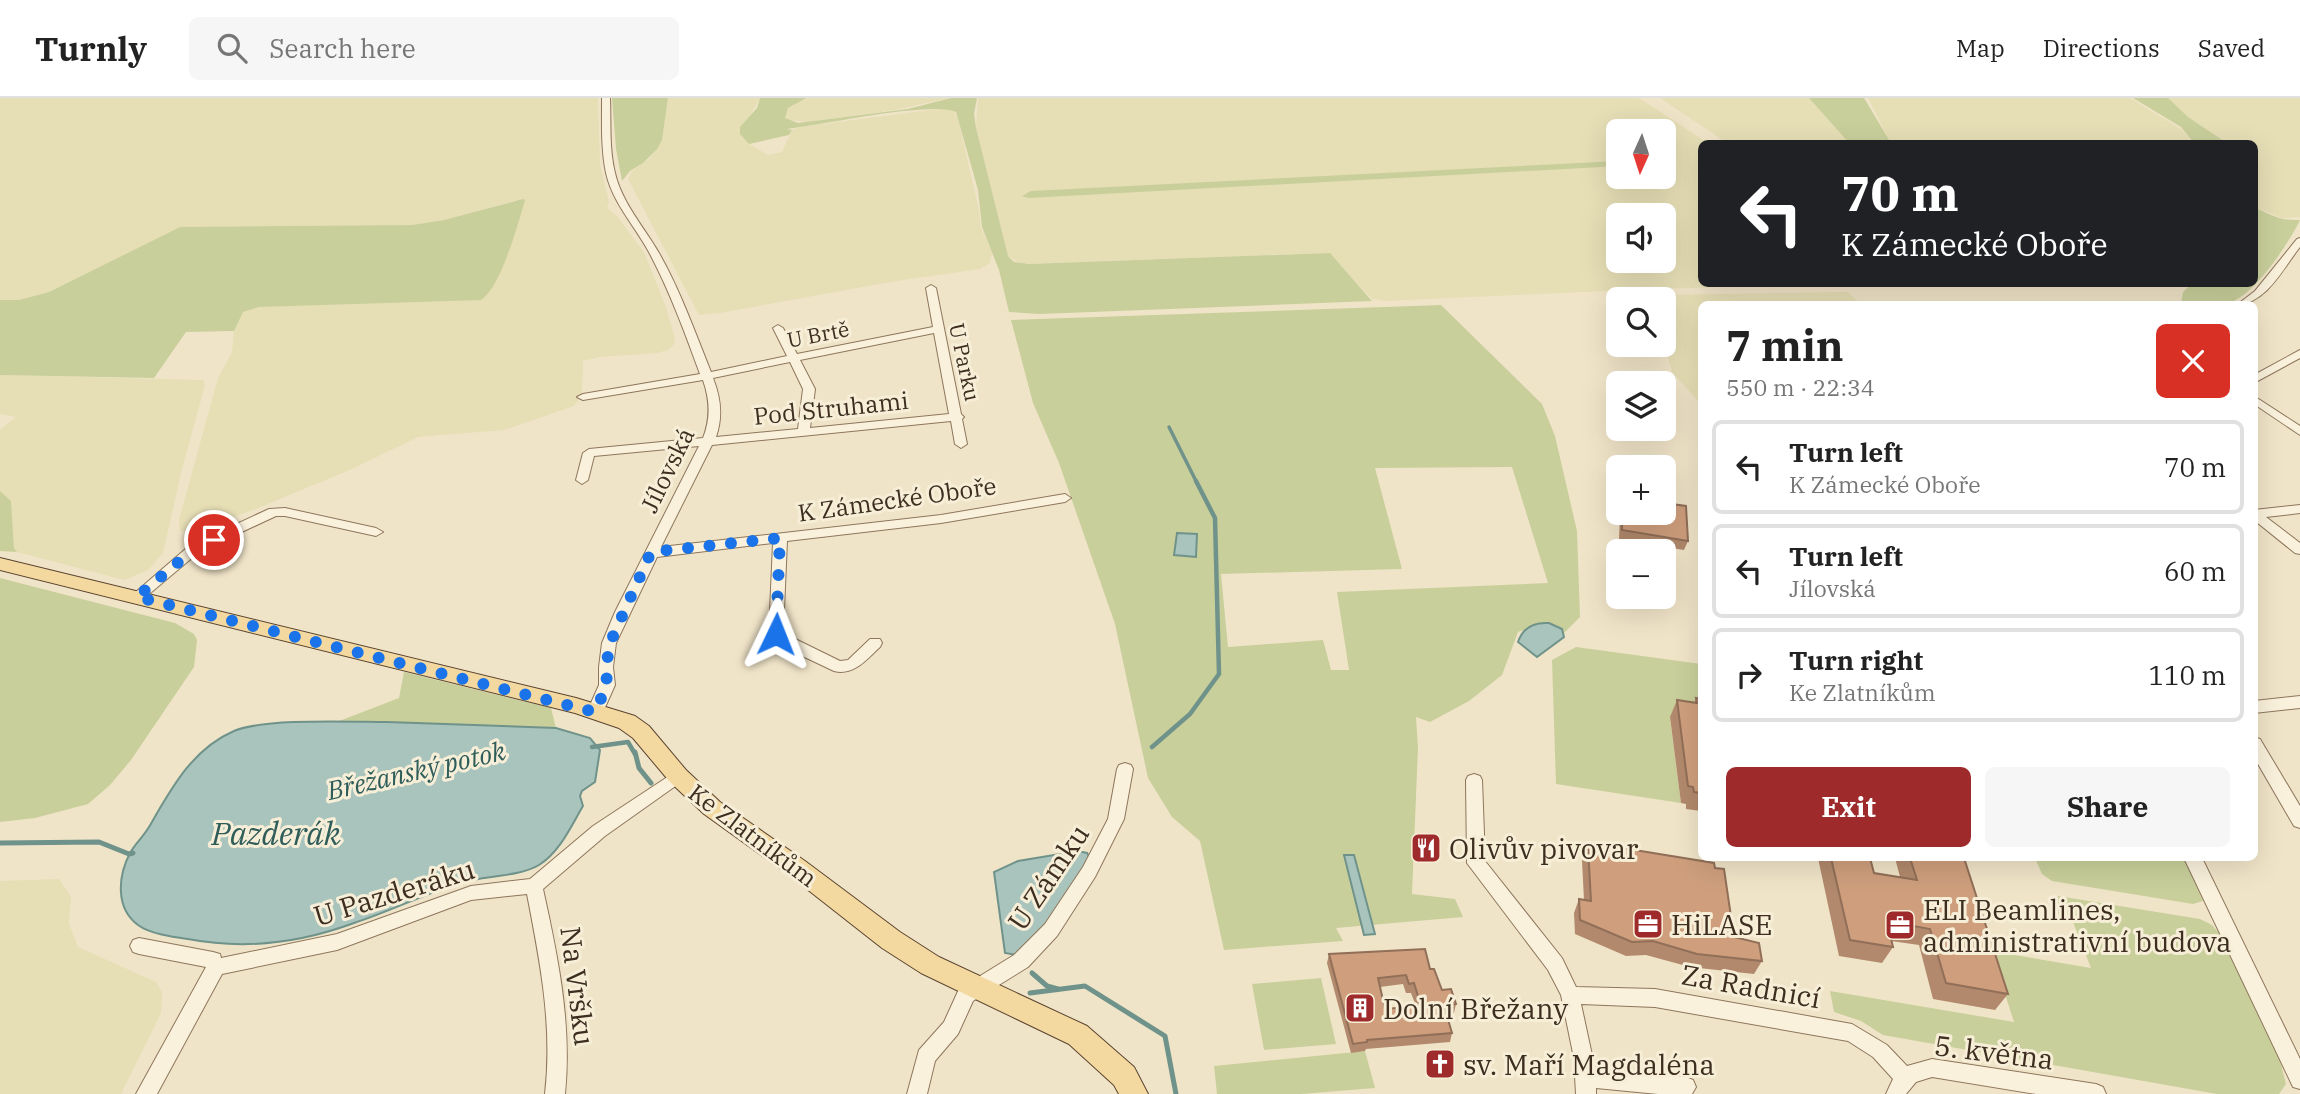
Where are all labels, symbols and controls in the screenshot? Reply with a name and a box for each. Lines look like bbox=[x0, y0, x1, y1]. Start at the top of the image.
search box bbox=[189, 17, 679, 80]
text: Turnly bbox=[35, 27, 147, 70]
icon: search bbox=[213, 29, 251, 67]
text: Search here bbox=[269, 31, 416, 65]
text: Map bbox=[1956, 32, 2005, 64]
text: Directions bbox=[2043, 32, 2160, 64]
text: Saved bbox=[2198, 32, 2265, 64]
north arrow bbox=[1606, 119, 1676, 189]
map controls bbox=[1606, 119, 1676, 609]
text: 70 m bbox=[1841, 161, 1959, 224]
icon: left bbox=[1726, 168, 1817, 259]
button: sound bbox=[1606, 203, 1676, 273]
text: K Zámecké Oboře bbox=[1841, 223, 2108, 265]
button: search bbox=[1606, 287, 1676, 357]
street label: U Brtě bbox=[785, 314, 851, 354]
text: 7 min bbox=[1726, 318, 1844, 373]
street label: U Parku bbox=[943, 320, 987, 404]
button: close bbox=[2156, 324, 2230, 398]
button: layers bbox=[1606, 371, 1676, 441]
text: 550 m · 22:34 bbox=[1726, 372, 1875, 402]
street label: Pod Struhami bbox=[752, 384, 910, 432]
street label: Jílovská bbox=[633, 422, 701, 518]
text: Turn left bbox=[1789, 435, 1903, 469]
icon: left bbox=[1730, 448, 1768, 486]
text: 70 m bbox=[2164, 450, 2226, 484]
button: + bbox=[1606, 455, 1676, 525]
street label: K Zámecké Oboře bbox=[796, 469, 998, 529]
text: K Zámecké Oboře bbox=[1789, 469, 1981, 499]
pin bbox=[184, 510, 244, 570]
icon: arrive bbox=[195, 521, 233, 559]
button: − bbox=[1606, 539, 1676, 609]
text: Turn left bbox=[1789, 539, 1903, 573]
icon: left bbox=[1730, 552, 1768, 590]
text: 60 m bbox=[2164, 554, 2226, 588]
text: Jílovská bbox=[1789, 573, 1876, 603]
position arrow bbox=[739, 597, 813, 671]
text: Turn right bbox=[1789, 643, 1923, 677]
icon: right bbox=[1730, 656, 1768, 694]
text: 110 m bbox=[2148, 658, 2226, 692]
text: Ke Zlatníkům bbox=[1789, 677, 1936, 707]
water label: Břežanský potok bbox=[322, 733, 509, 807]
button: Exit bbox=[1726, 767, 1971, 847]
button: Share bbox=[1985, 767, 2230, 847]
street label: Ke Zlatníkům bbox=[682, 776, 824, 894]
water label: Pazderák bbox=[210, 812, 341, 854]
street label: U Zámku bbox=[999, 817, 1097, 937]
place label: Olivův pivovar bbox=[1449, 830, 1639, 867]
restaurant icon: Olivův pivovar bbox=[1409, 831, 1443, 865]
street label: U Pazderáku bbox=[309, 850, 479, 934]
place label: ELI Beamlines, administrativní budova bbox=[1923, 891, 2232, 960]
place label: HiLASE bbox=[1671, 906, 1772, 943]
office icon: HiLASE bbox=[1631, 907, 1665, 941]
office icon: ELI Beamlines, administrativní budova bbox=[1883, 908, 1917, 942]
street label: Na Vršku bbox=[552, 924, 604, 1048]
street label: Za Radnicí bbox=[1678, 956, 1824, 1016]
place label: Dolní Břežany bbox=[1383, 990, 1568, 1027]
building icon: Dolní Břežany bbox=[1343, 991, 1377, 1025]
street label: 5. května bbox=[1932, 1026, 2056, 1078]
place label: sv. Maří Magdaléna bbox=[1463, 1046, 1715, 1083]
church icon: sv. Maří Magdaléna bbox=[1423, 1047, 1457, 1081]

